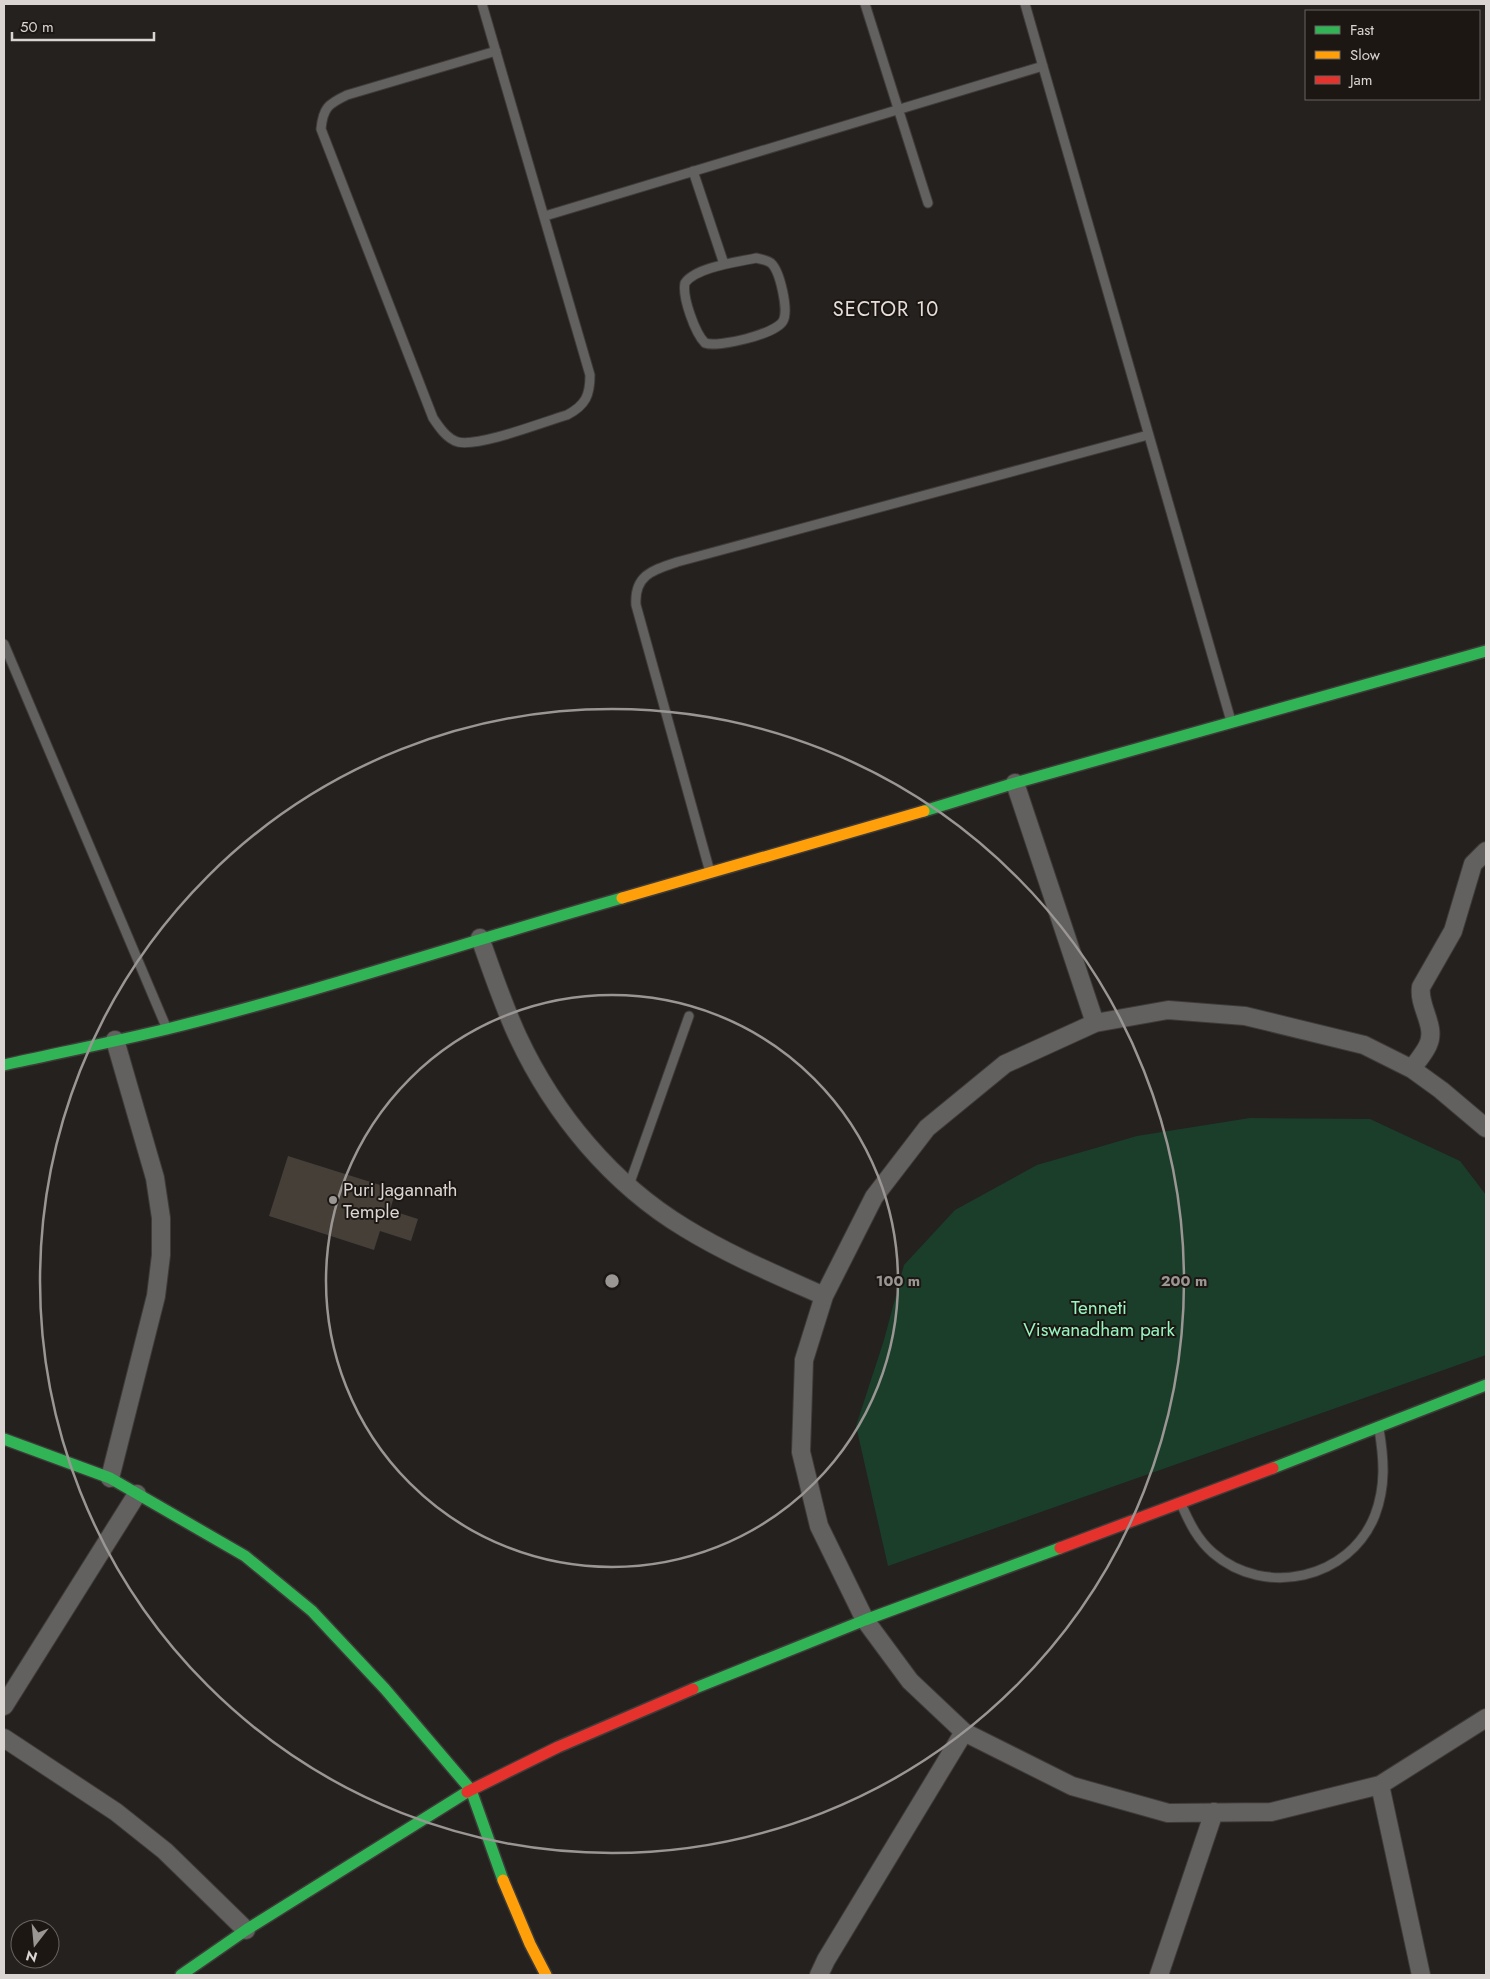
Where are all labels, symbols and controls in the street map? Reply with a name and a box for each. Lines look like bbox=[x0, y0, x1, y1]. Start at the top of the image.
scale bar bbox=[12, 10, 155, 42]
legend bbox=[1305, 10, 1480, 100]
text: 50 m bbox=[20, 16, 54, 38]
text: Fast bbox=[1350, 19, 1374, 41]
text: Slow bbox=[1350, 44, 1381, 66]
text: Jam bbox=[1348, 69, 1373, 91]
district label: SECTOR 10 bbox=[833, 295, 939, 324]
place label: Puri Jagannath Temple bbox=[343, 1176, 457, 1225]
marker: Puri Jagannath Temple bbox=[327, 1194, 339, 1206]
text: 100 m bbox=[876, 1270, 920, 1292]
text: 200 m bbox=[1161, 1270, 1207, 1292]
centre of rings bbox=[603, 1272, 621, 1290]
park label: Tenneti Viswanadham park bbox=[1023, 1294, 1175, 1343]
north arrow bbox=[10, 1919, 60, 1969]
text: N bbox=[23, 1945, 40, 1968]

